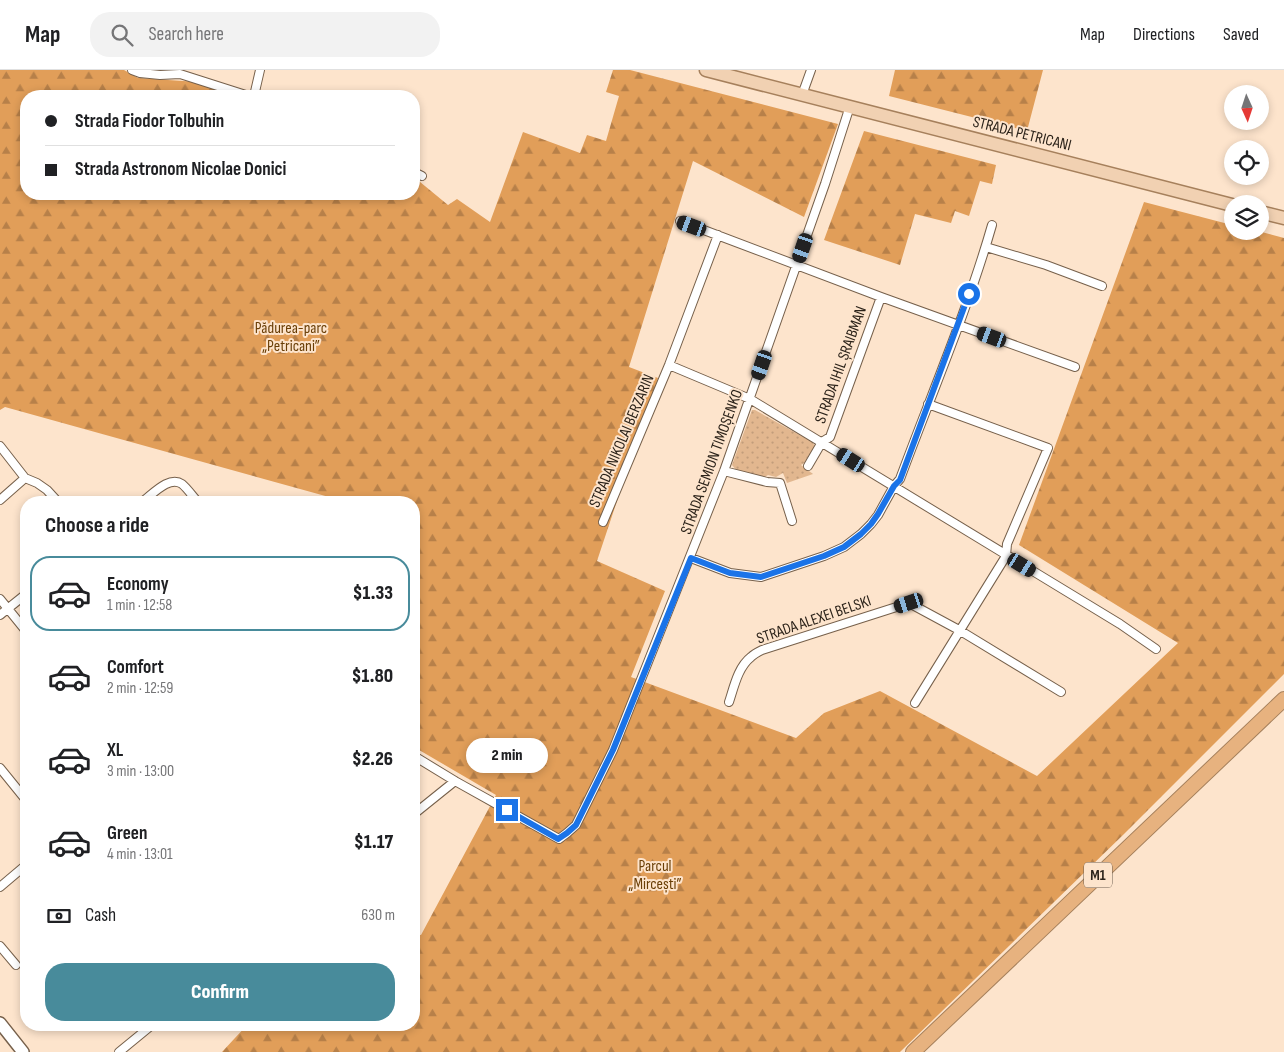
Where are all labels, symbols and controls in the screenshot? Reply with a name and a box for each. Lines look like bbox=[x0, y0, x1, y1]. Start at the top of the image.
search box bbox=[90, 12, 440, 57]
text: Map bbox=[25, 20, 60, 49]
icon: search bbox=[108, 21, 136, 49]
text: Search here bbox=[148, 23, 224, 46]
text: Map bbox=[1080, 24, 1105, 45]
text: Directions bbox=[1133, 24, 1195, 45]
text: Saved bbox=[1223, 24, 1259, 45]
north arrow bbox=[1224, 85, 1269, 130]
map controls bbox=[1224, 85, 1269, 240]
text: Strada Fiodor Tolbuhin bbox=[75, 110, 224, 133]
street label: STRADA PETRICANI bbox=[971, 113, 1073, 155]
button: locate bbox=[1224, 140, 1269, 185]
text: Strada Astronom Nicolae Donici bbox=[75, 158, 286, 181]
button: layers bbox=[1224, 195, 1269, 240]
car bbox=[675, 214, 708, 238]
car bbox=[791, 231, 814, 265]
route start bbox=[958, 283, 980, 305]
street label: STRADA IHIL ȘRAIBMAN bbox=[811, 304, 871, 426]
park label: Pădurea-parc „Petricani” bbox=[255, 319, 327, 356]
car bbox=[975, 325, 1008, 349]
car bbox=[750, 348, 773, 382]
street label: STRADA NIKOLAI BERZARIN bbox=[585, 372, 659, 510]
street label: STRADA SEMION TIMOȘENKO bbox=[677, 387, 747, 537]
car bbox=[834, 446, 867, 474]
text: Choose a ride bbox=[45, 512, 149, 539]
car bbox=[1005, 551, 1038, 579]
icon: car bbox=[47, 571, 92, 616]
text: Economy bbox=[107, 573, 169, 596]
text: $1.33 bbox=[353, 582, 393, 605]
car bbox=[892, 591, 925, 615]
street label: STRADA ALEXEI BELSKI bbox=[754, 592, 874, 648]
text: 1 min · 12:58 bbox=[107, 596, 172, 615]
icon: car bbox=[47, 654, 92, 699]
text: Comfort bbox=[107, 656, 164, 679]
text: $1.80 bbox=[352, 665, 393, 688]
text: 2 min · 12:59 bbox=[107, 679, 173, 698]
icon: car bbox=[47, 737, 92, 782]
callout: 2 min bbox=[466, 738, 548, 772]
text: XL bbox=[107, 739, 123, 762]
text: 2 min bbox=[491, 746, 523, 765]
text: $2.26 bbox=[352, 748, 393, 771]
text: 3 min · 13:00 bbox=[107, 762, 174, 781]
route end bbox=[496, 799, 518, 821]
icon: car bbox=[47, 820, 92, 865]
text: Green bbox=[107, 822, 147, 845]
text: $1.17 bbox=[354, 831, 393, 854]
text: 4 min · 13:01 bbox=[107, 845, 173, 864]
park label: Parcul „Mircești” bbox=[628, 857, 682, 894]
road number: M1 bbox=[1084, 862, 1112, 888]
icon: cash bbox=[45, 902, 73, 930]
text: Cash bbox=[85, 904, 116, 927]
text: 630 m bbox=[361, 906, 395, 925]
button: Confirm bbox=[45, 963, 395, 1021]

